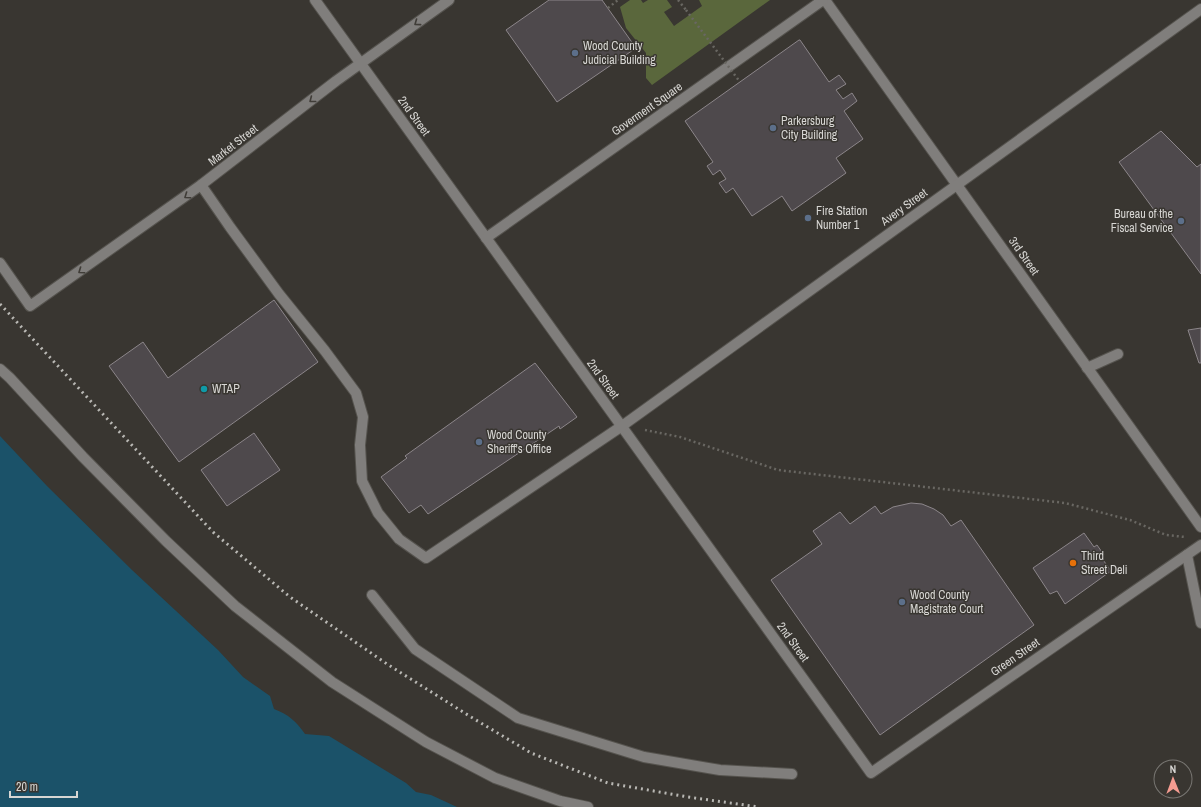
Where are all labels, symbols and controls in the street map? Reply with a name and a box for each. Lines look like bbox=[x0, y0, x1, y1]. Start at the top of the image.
one-way arrow bbox=[415, 18, 422, 25]
place label: Wood County Judicial Building bbox=[583, 38, 656, 68]
marker: Wood County Judicial Building bbox=[570, 48, 580, 58]
street label: Goverment Square bbox=[608, 79, 686, 139]
street label: 2nd Street bbox=[394, 93, 434, 139]
one-way arrow bbox=[310, 95, 317, 102]
place label: Parkersburg City Building bbox=[781, 113, 838, 143]
street label: Market Street bbox=[205, 120, 261, 169]
marker: Parkersburg City Building bbox=[768, 123, 778, 133]
street label: Avery Street bbox=[877, 185, 931, 230]
one-way arrow bbox=[184, 191, 191, 199]
place label: Fire Station Number 1 bbox=[816, 203, 867, 233]
place label: Bureau of the Fiscal Service bbox=[1111, 206, 1173, 236]
marker: Fire Station Number 1 bbox=[803, 213, 813, 223]
marker: Bureau of the Fiscal Service bbox=[1176, 216, 1186, 226]
street label: 3rd Street bbox=[1005, 234, 1043, 279]
one-way arrow bbox=[78, 266, 85, 273]
street label: 2nd Street bbox=[583, 356, 623, 402]
place label: WTAP bbox=[212, 381, 240, 397]
marker: WTAP bbox=[199, 384, 209, 394]
place label: Wood County Sheriff's Office bbox=[487, 427, 551, 457]
marker: Wood County Sheriff's Office bbox=[474, 437, 484, 447]
place label: Third Street Deli bbox=[1081, 548, 1128, 578]
marker: Third Street Deli bbox=[1068, 558, 1078, 568]
place label: Wood County Magistrate Court bbox=[910, 587, 984, 617]
marker: Wood County Magistrate Court bbox=[897, 597, 907, 607]
street label: 2nd Street bbox=[773, 619, 813, 665]
street label: Green Street bbox=[987, 634, 1043, 680]
north arrow bbox=[1153, 759, 1193, 799]
text: N bbox=[1169, 762, 1176, 776]
scale bar bbox=[10, 773, 77, 799]
text: 20 m bbox=[16, 779, 38, 795]

